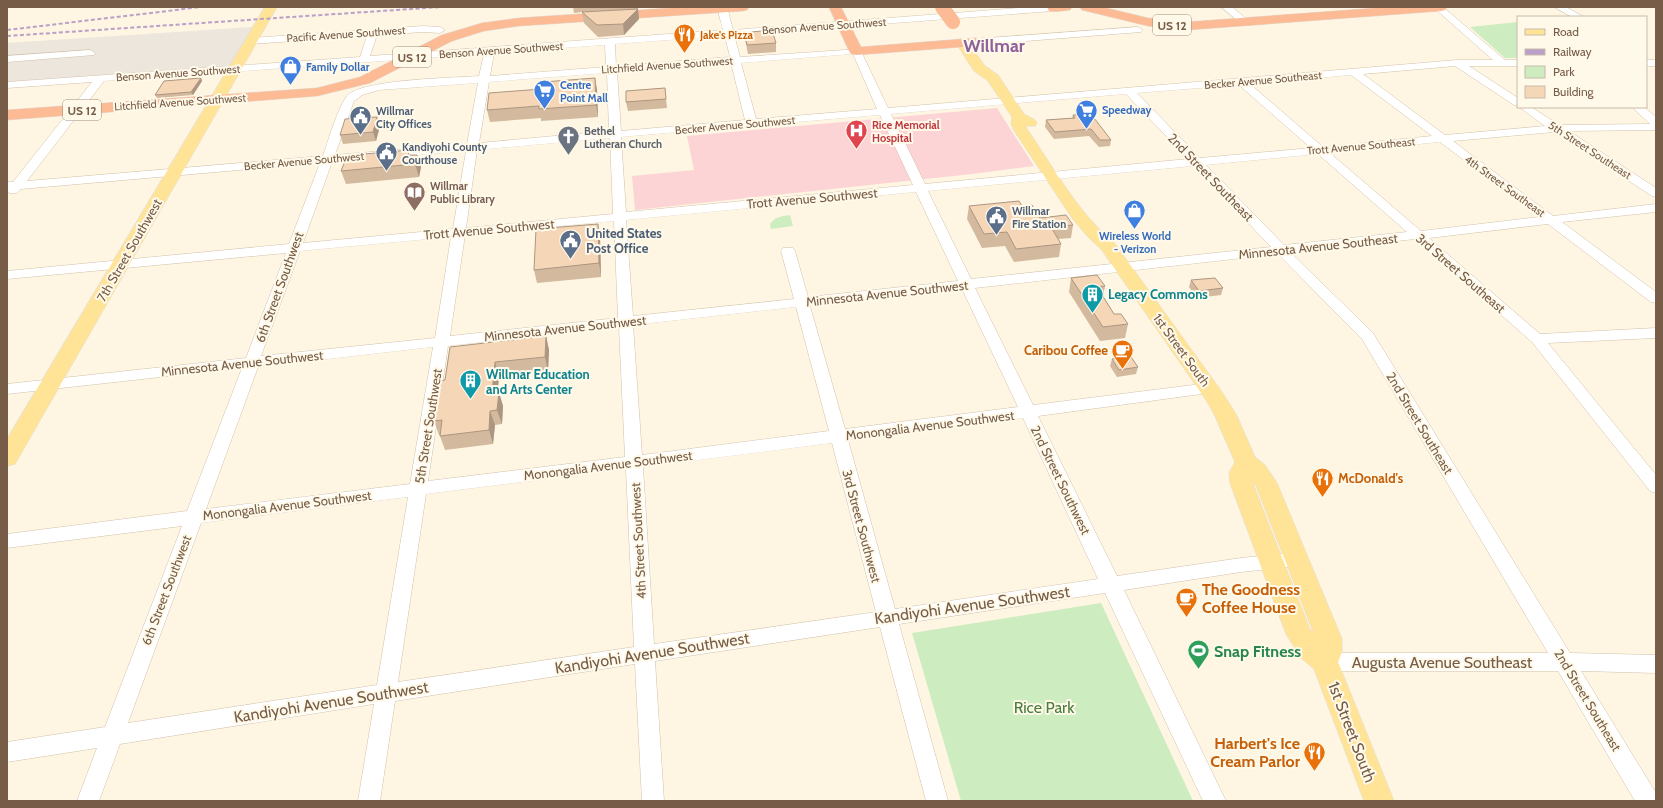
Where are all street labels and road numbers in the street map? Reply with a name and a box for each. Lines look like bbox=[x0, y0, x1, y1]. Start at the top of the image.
street label: Benson Avenue Southwest bbox=[761, 15, 887, 37]
road number: US 12 bbox=[1153, 15, 1191, 35]
street label: Pacific Avenue Southwest bbox=[286, 23, 406, 45]
street label: Benson Avenue Southwest bbox=[438, 39, 564, 61]
road number: US 12 bbox=[393, 47, 431, 67]
street label: Litchfield Avenue Southwest bbox=[601, 53, 734, 77]
street label: Benson Avenue Southwest bbox=[115, 62, 241, 84]
street label: Becker Avenue Southeast bbox=[1204, 68, 1323, 92]
street label: Litchfield Avenue Southwest bbox=[114, 90, 247, 114]
road number: US 12 bbox=[63, 100, 101, 120]
street label: Becker Avenue Southwest bbox=[674, 113, 796, 137]
street label: 5th Street Southeast bbox=[1546, 118, 1634, 182]
street label: 2nd Street Southeast bbox=[1165, 130, 1258, 225]
street label: Trott Avenue Southeast bbox=[1306, 134, 1416, 158]
street label: Becker Avenue Southwest bbox=[243, 149, 365, 173]
street label: 4th Street Southeast bbox=[1462, 152, 1548, 220]
street label: Trott Avenue Southwest bbox=[746, 184, 879, 212]
street label: 7th Street Southwest bbox=[93, 195, 165, 304]
street label: Trott Avenue Southwest bbox=[423, 215, 556, 243]
street label: 6th Street Southwest bbox=[252, 229, 307, 345]
street label: Minnesota Avenue Southeast bbox=[1238, 230, 1399, 262]
street label: 3rd Street Southeast bbox=[1413, 230, 1509, 317]
street label: Minnesota Avenue Southwest bbox=[805, 276, 970, 309]
street label: 1st Street South bbox=[1150, 310, 1214, 390]
street label: Minnesota Avenue Southwest bbox=[483, 311, 648, 344]
street label: Minnesota Avenue Southwest bbox=[160, 346, 325, 379]
street label: 5th Street Southwest bbox=[411, 367, 445, 485]
street label: 2nd Street Southeast bbox=[1383, 369, 1457, 477]
street label: Monongalia Avenue Southwest bbox=[845, 407, 1016, 443]
street label: 2nd Street Southwest bbox=[1028, 423, 1095, 538]
street label: Monongalia Avenue Southwest bbox=[523, 447, 694, 483]
street label: 3rd Street Southwest bbox=[839, 468, 885, 585]
street label: 4th Street Southwest bbox=[627, 482, 649, 600]
street label: Monongalia Avenue Southwest bbox=[202, 487, 373, 523]
street label: 6th Street Southwest bbox=[138, 532, 195, 647]
street label: Kandiyohi Avenue Southwest bbox=[873, 582, 1071, 628]
street label: Kandiyohi Avenue Southwest bbox=[553, 628, 751, 678]
street label: 2nd Street Southeast bbox=[1551, 646, 1625, 754]
street label: Augusta Avenue Southeast bbox=[1352, 653, 1533, 672]
street label: Kandiyohi Avenue Southwest bbox=[232, 677, 430, 727]
street label: 1st Street South bbox=[1324, 679, 1380, 785]

